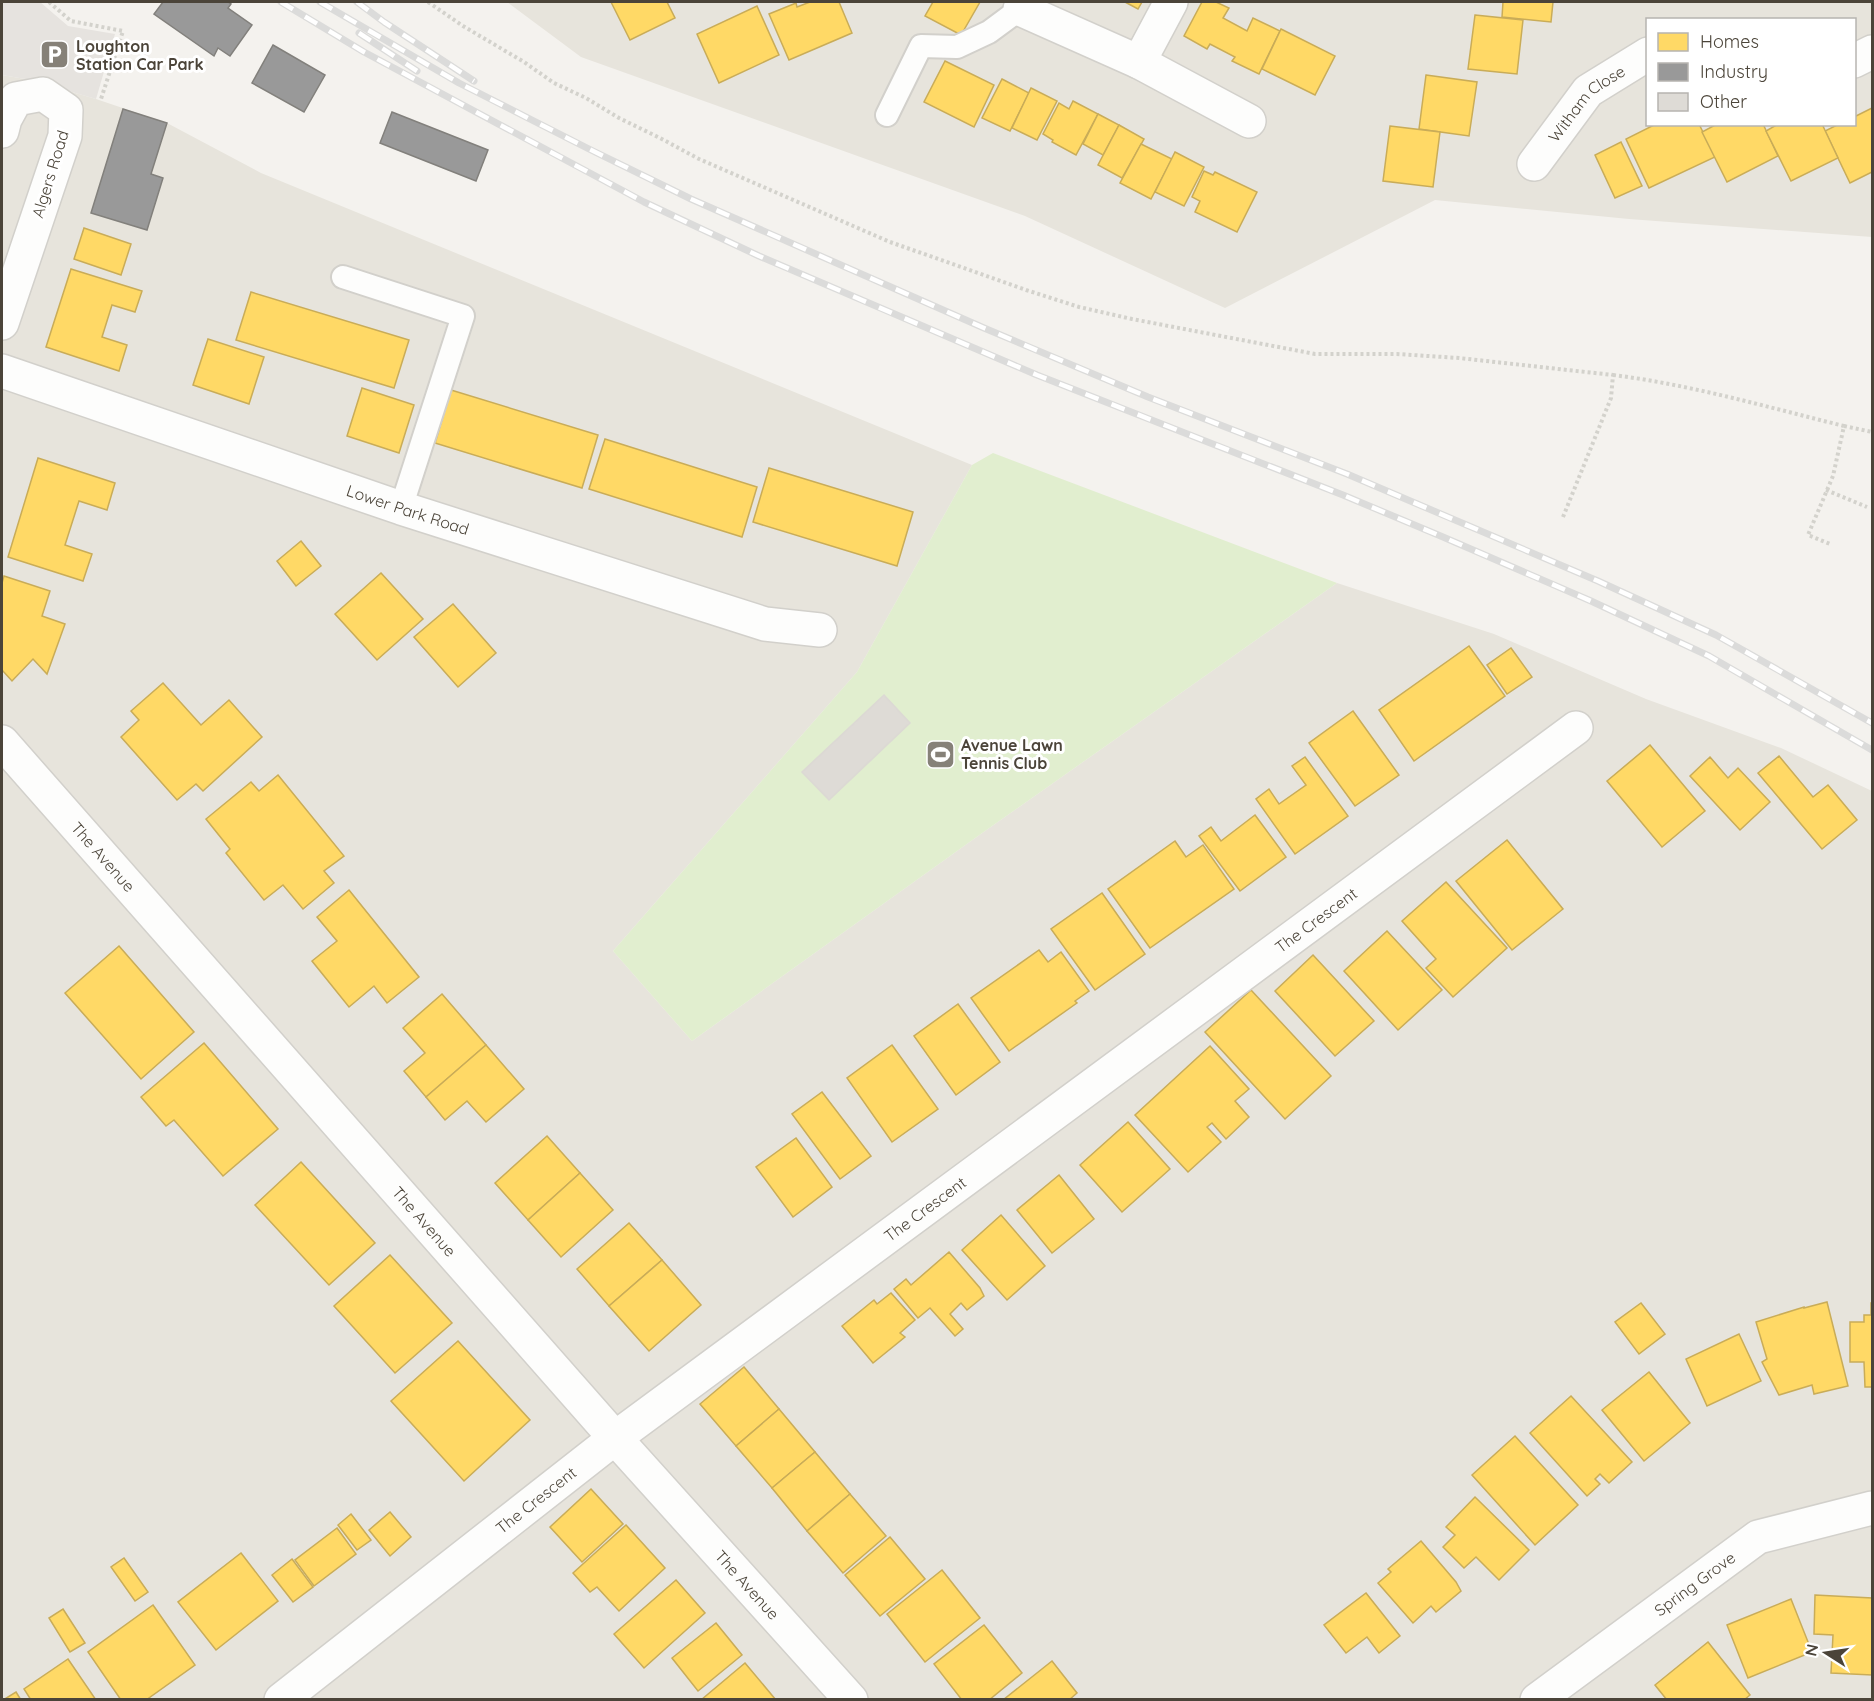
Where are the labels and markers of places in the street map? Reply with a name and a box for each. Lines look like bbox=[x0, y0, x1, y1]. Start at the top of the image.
place label: Loughton Station Car Park bbox=[76, 36, 204, 74]
parking icon: Loughton Station Car Park bbox=[39, 39, 71, 71]
place label: Avenue Lawn Tennis Club bbox=[961, 735, 1063, 773]
sports icon: Avenue Lawn Tennis Club bbox=[924, 738, 956, 770]

